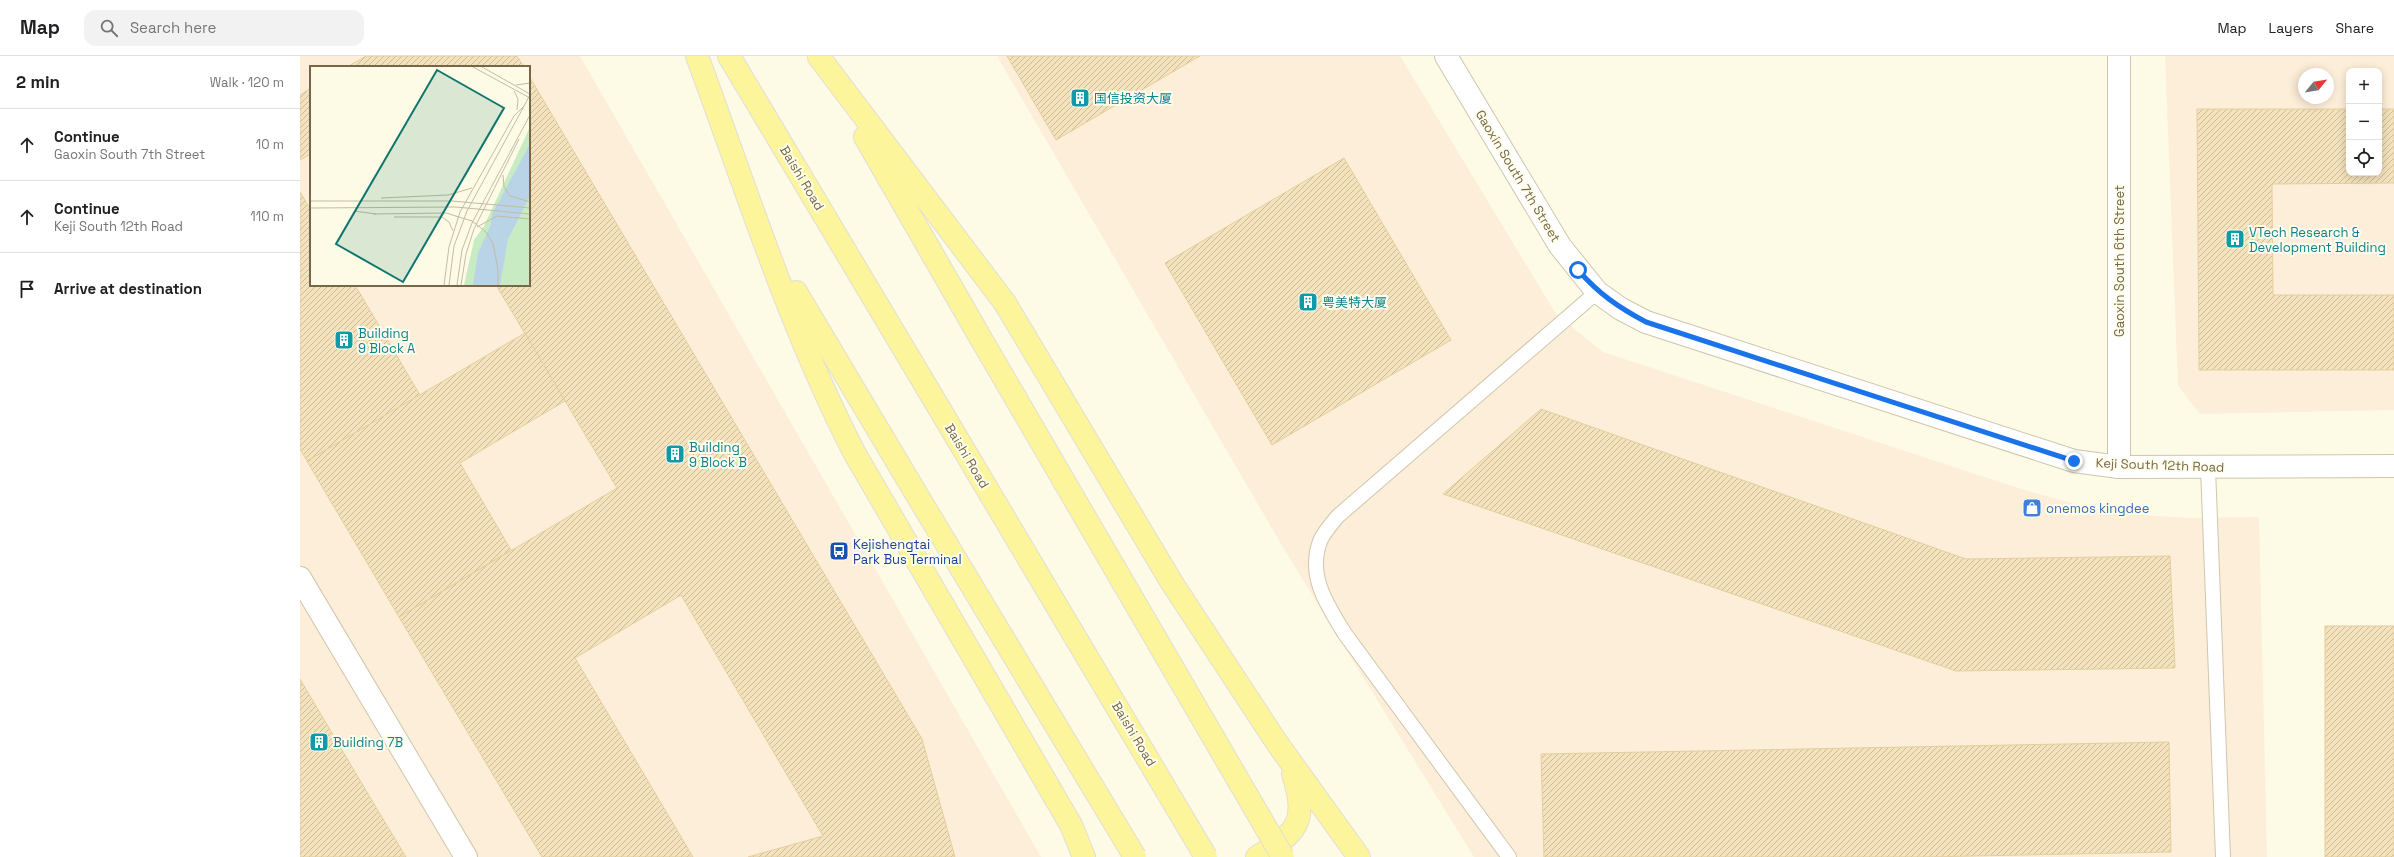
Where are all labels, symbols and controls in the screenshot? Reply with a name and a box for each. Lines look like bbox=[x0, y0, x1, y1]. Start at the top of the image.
search box bbox=[84, 10, 364, 46]
text: Map bbox=[20, 15, 60, 40]
icon: search bbox=[98, 17, 120, 39]
text: Search here bbox=[130, 18, 216, 37]
text: Map bbox=[2217, 19, 2247, 37]
text: Layers bbox=[2269, 19, 2313, 37]
text: Share bbox=[2335, 19, 2374, 37]
inset map bbox=[310, 66, 530, 286]
north arrow bbox=[2298, 68, 2334, 104]
map controls bbox=[2346, 68, 2382, 176]
button: + bbox=[2346, 68, 2382, 104]
text: 2 min bbox=[16, 71, 60, 93]
text: Walk · 120 m bbox=[210, 74, 284, 91]
building icon: 国信投资大厦 bbox=[1069, 87, 1091, 109]
place label: 国信投资大厦 bbox=[1094, 90, 1172, 107]
button: − bbox=[2346, 104, 2382, 140]
street label: Gaoxin South 7th Street bbox=[1472, 107, 1564, 245]
text: Continue bbox=[54, 127, 120, 146]
icon: ahead bbox=[16, 134, 38, 156]
text: 10 m bbox=[256, 136, 284, 153]
button: locate bbox=[2346, 140, 2382, 176]
street label: Baishi Road bbox=[776, 143, 828, 213]
text: Gaoxin South 7th Street bbox=[54, 146, 205, 163]
street label: Gaoxin South 6th Street bbox=[2111, 185, 2128, 337]
text: Continue bbox=[54, 199, 120, 218]
icon: ahead bbox=[16, 206, 38, 228]
text: 110 m bbox=[250, 208, 284, 225]
text: Keji South 12th Road bbox=[54, 218, 183, 235]
place label: VTech Research & Development Building bbox=[2249, 224, 2386, 256]
building icon: VTech Research & Development Building bbox=[2224, 228, 2246, 250]
route start bbox=[1569, 261, 1587, 279]
icon: arrive bbox=[16, 278, 38, 300]
text: Arrive at destination bbox=[54, 279, 202, 298]
building icon: 粤美特大厦 bbox=[1297, 291, 1319, 313]
place label: 粤美特大厦 bbox=[1322, 294, 1387, 311]
place label: Building 9 Block A bbox=[358, 325, 415, 357]
building icon: Building 9 Block A bbox=[333, 329, 355, 351]
street label: Baishi Road bbox=[941, 421, 993, 491]
place label: Building 9 Block B bbox=[689, 439, 747, 471]
building icon: Building 9 Block B bbox=[664, 443, 686, 465]
route end bbox=[2065, 452, 2083, 470]
street label: Keji South 12th Road bbox=[2095, 454, 2225, 476]
shop icon: onemos kingdee bbox=[2021, 497, 2043, 519]
place label: onemos kingdee bbox=[2046, 500, 2149, 517]
place label: Kejishengtai Park Bus Terminal bbox=[853, 536, 962, 568]
bus stop icon: Kejishengtai Park Bus Terminal bbox=[828, 540, 850, 562]
street label: Baishi Road bbox=[1108, 699, 1160, 769]
building icon: Building 7B bbox=[308, 731, 330, 753]
place label: Building 7B bbox=[333, 734, 403, 751]

